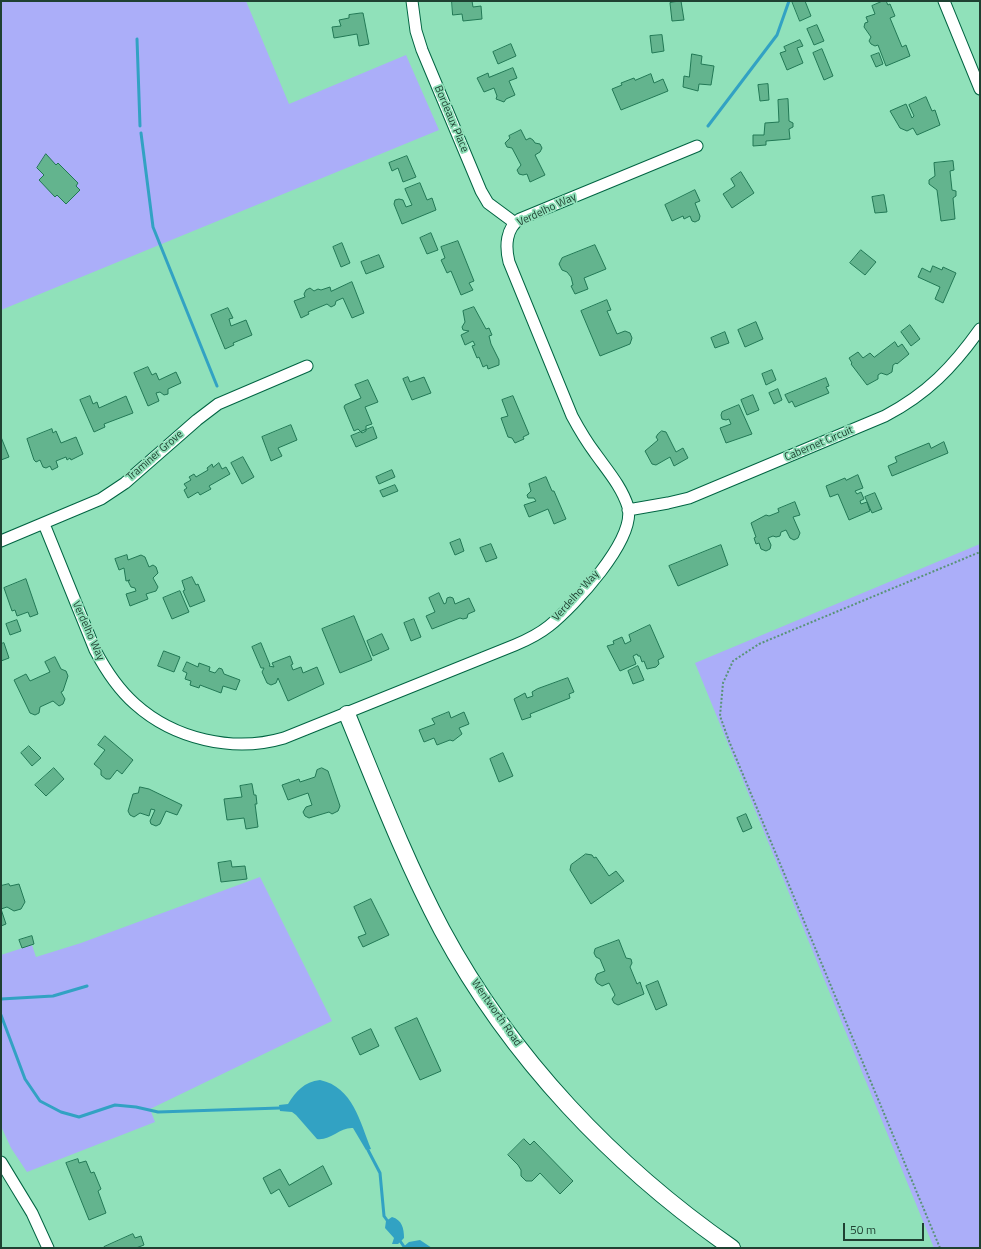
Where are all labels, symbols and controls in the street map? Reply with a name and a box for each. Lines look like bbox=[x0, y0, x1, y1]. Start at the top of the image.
street label: Bordeaux Place bbox=[431, 84, 471, 154]
street label: Verdelho Way bbox=[515, 191, 579, 229]
street label: Cabernet Circuit bbox=[783, 424, 855, 464]
street label: Traminer Grove bbox=[124, 428, 186, 484]
street label: Verdelho Way bbox=[550, 568, 602, 624]
street label: Verdelho Way bbox=[69, 599, 107, 663]
street label: Wentworth Road bbox=[468, 977, 524, 1049]
scale bar bbox=[845, 1215, 926, 1241]
text: 50 m bbox=[850, 1220, 876, 1239]

